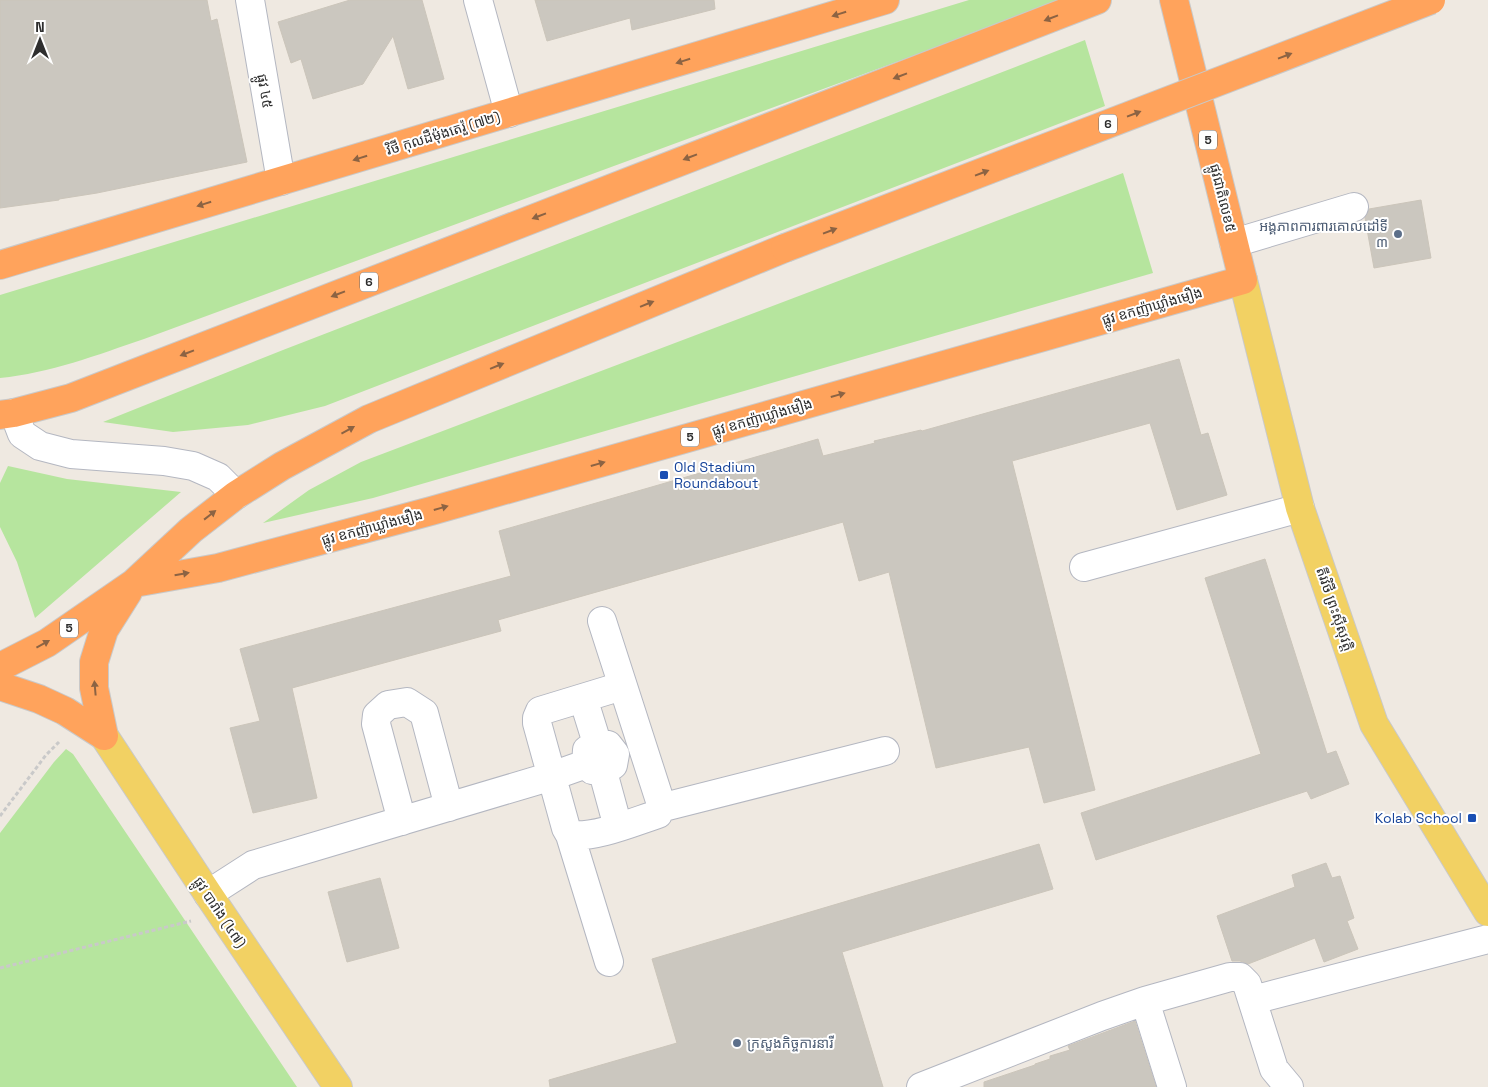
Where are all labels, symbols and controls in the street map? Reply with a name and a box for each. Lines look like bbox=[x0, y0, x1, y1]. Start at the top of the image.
one-way arrow bbox=[831, 11, 846, 19]
one-way arrow bbox=[1044, 14, 1059, 22]
north arrow bbox=[15, 15, 65, 65]
text: N bbox=[35, 18, 45, 36]
one-way arrow bbox=[1278, 52, 1293, 60]
one-way arrow bbox=[675, 57, 690, 65]
street label: ផ្លូវ ៤៥ bbox=[250, 72, 277, 110]
one-way arrow bbox=[892, 72, 907, 80]
street label: វិថី កុលដឺម៉ុងតេរ៉ួ (៧២) bbox=[383, 107, 502, 159]
one-way arrow bbox=[1126, 110, 1141, 117]
road number: 6 bbox=[1099, 115, 1117, 134]
road number: 5 bbox=[1199, 130, 1217, 150]
one-way arrow bbox=[682, 153, 697, 161]
one-way arrow bbox=[352, 154, 367, 162]
street label: ផ្លូវជាតិលេខ៥ bbox=[1203, 162, 1240, 235]
one-way arrow bbox=[975, 168, 989, 176]
one-way arrow bbox=[196, 201, 211, 209]
one-way arrow bbox=[531, 212, 546, 220]
place label: អង្គភាពការពារគោលដៅទី ៣ bbox=[1259, 217, 1388, 251]
one-way arrow bbox=[823, 227, 838, 235]
marker: អង្គភាពការពារគោលដៅទី ៣ bbox=[1392, 228, 1404, 240]
road number: 6 bbox=[360, 272, 378, 292]
street label: ផ្លូវ ឧកញ៉ាឃ្លាំងមឿង bbox=[1100, 283, 1205, 332]
one-way arrow bbox=[331, 291, 346, 298]
one-way arrow bbox=[640, 300, 655, 308]
one-way arrow bbox=[179, 349, 194, 357]
one-way arrow bbox=[490, 362, 505, 370]
one-way arrow bbox=[831, 391, 846, 399]
street label: ផ្លូវ ឧកញ៉ាឃ្លាំងមឿង bbox=[710, 394, 815, 443]
one-way arrow bbox=[340, 426, 355, 434]
road number: 5 bbox=[681, 428, 699, 447]
place label: Old Stadium Roundabout bbox=[674, 458, 758, 492]
one-way arrow bbox=[590, 459, 605, 467]
marker: Old Stadium Roundabout bbox=[658, 469, 670, 481]
one-way arrow bbox=[434, 504, 449, 512]
street label: ផ្លូវ ឧកញ៉ាឃ្លាំងមឿង bbox=[319, 505, 425, 552]
one-way arrow bbox=[203, 510, 216, 521]
street label: តីរវិថី ព្រះស៊ីសុវត្តិ bbox=[1312, 565, 1358, 654]
one-way arrow bbox=[175, 570, 191, 578]
road number: 5 bbox=[60, 618, 78, 638]
one-way arrow bbox=[37, 640, 50, 649]
one-way arrow bbox=[91, 680, 99, 696]
place label: Kolab School bbox=[1375, 809, 1462, 827]
marker: Kolab School bbox=[1466, 812, 1478, 824]
street label: ផ្លូវ បារាំង (៤៧) bbox=[187, 873, 250, 953]
place label: ក្រសួងកិច្ចការនារី bbox=[747, 1034, 834, 1052]
marker: ក្រសួងកិច្ចការនារី bbox=[731, 1037, 743, 1049]

